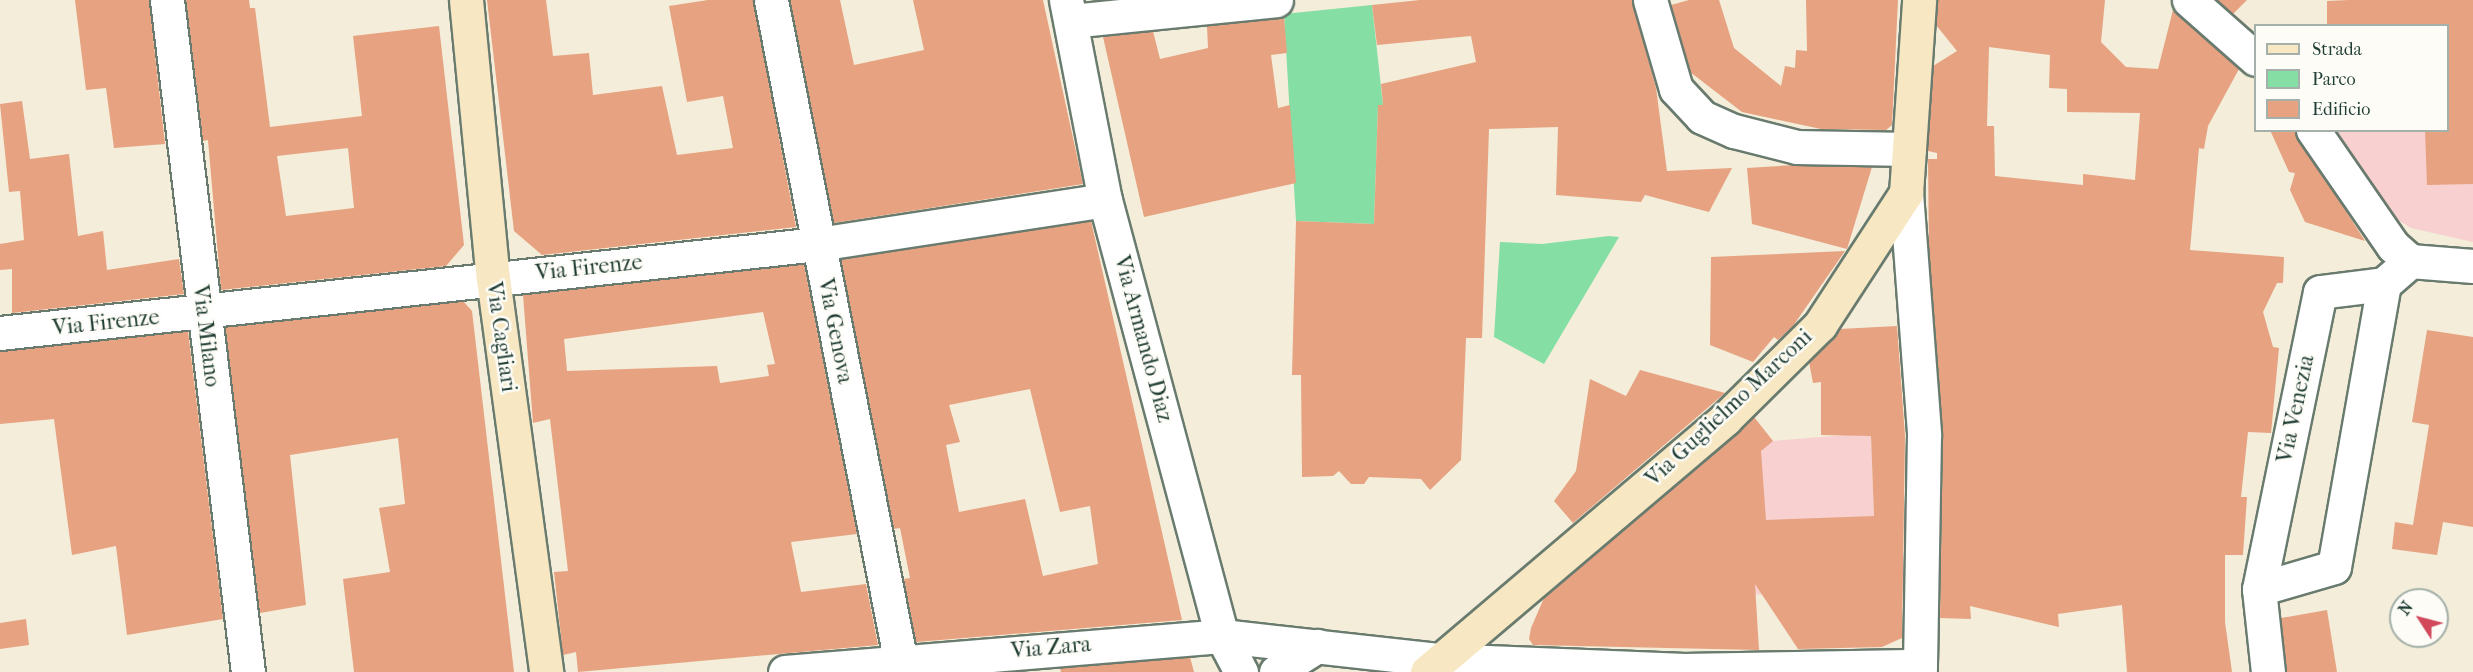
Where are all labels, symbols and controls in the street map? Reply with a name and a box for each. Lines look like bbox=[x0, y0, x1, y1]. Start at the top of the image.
legend bbox=[2254, 24, 2449, 132]
text: Strada bbox=[2312, 39, 2362, 60]
text: Parco bbox=[2312, 69, 2356, 90]
text: Edificio bbox=[2312, 99, 2370, 120]
street label: Via Firenze bbox=[534, 249, 644, 287]
street label: Via Armando Diaz bbox=[1108, 253, 1178, 425]
street label: Via Genova bbox=[812, 276, 858, 386]
street label: Via Cagliari bbox=[480, 280, 522, 394]
street label: Via Milano bbox=[187, 284, 225, 388]
street label: Via Firenze bbox=[51, 304, 161, 342]
street label: Via Guglielmo Marconi bbox=[1640, 324, 1818, 492]
street label: Via Venezia bbox=[2272, 353, 2320, 465]
north arrow bbox=[2389, 588, 2449, 648]
text: N bbox=[2394, 598, 2417, 619]
street label: Via Zara bbox=[1010, 631, 1092, 665]

